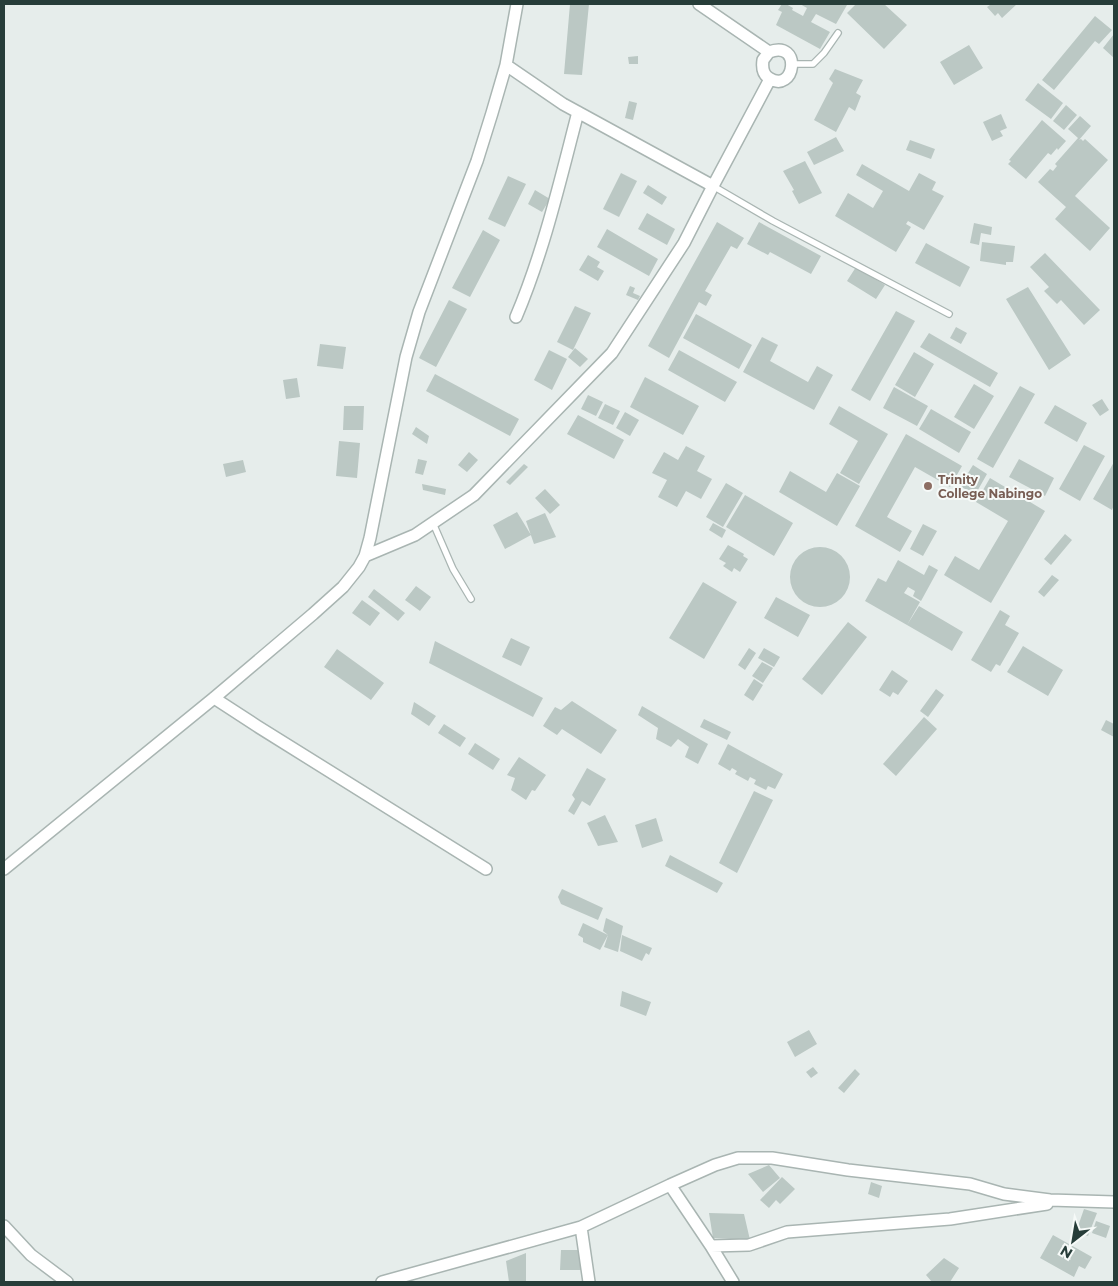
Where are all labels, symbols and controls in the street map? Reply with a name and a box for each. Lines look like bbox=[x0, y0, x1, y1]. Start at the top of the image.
place label: Trinity College Nabingo bbox=[938, 472, 1042, 501]
marker: Trinity College Nabingo bbox=[922, 480, 934, 492]
north arrow bbox=[1048, 1216, 1098, 1266]
text: N bbox=[1057, 1242, 1076, 1263]

